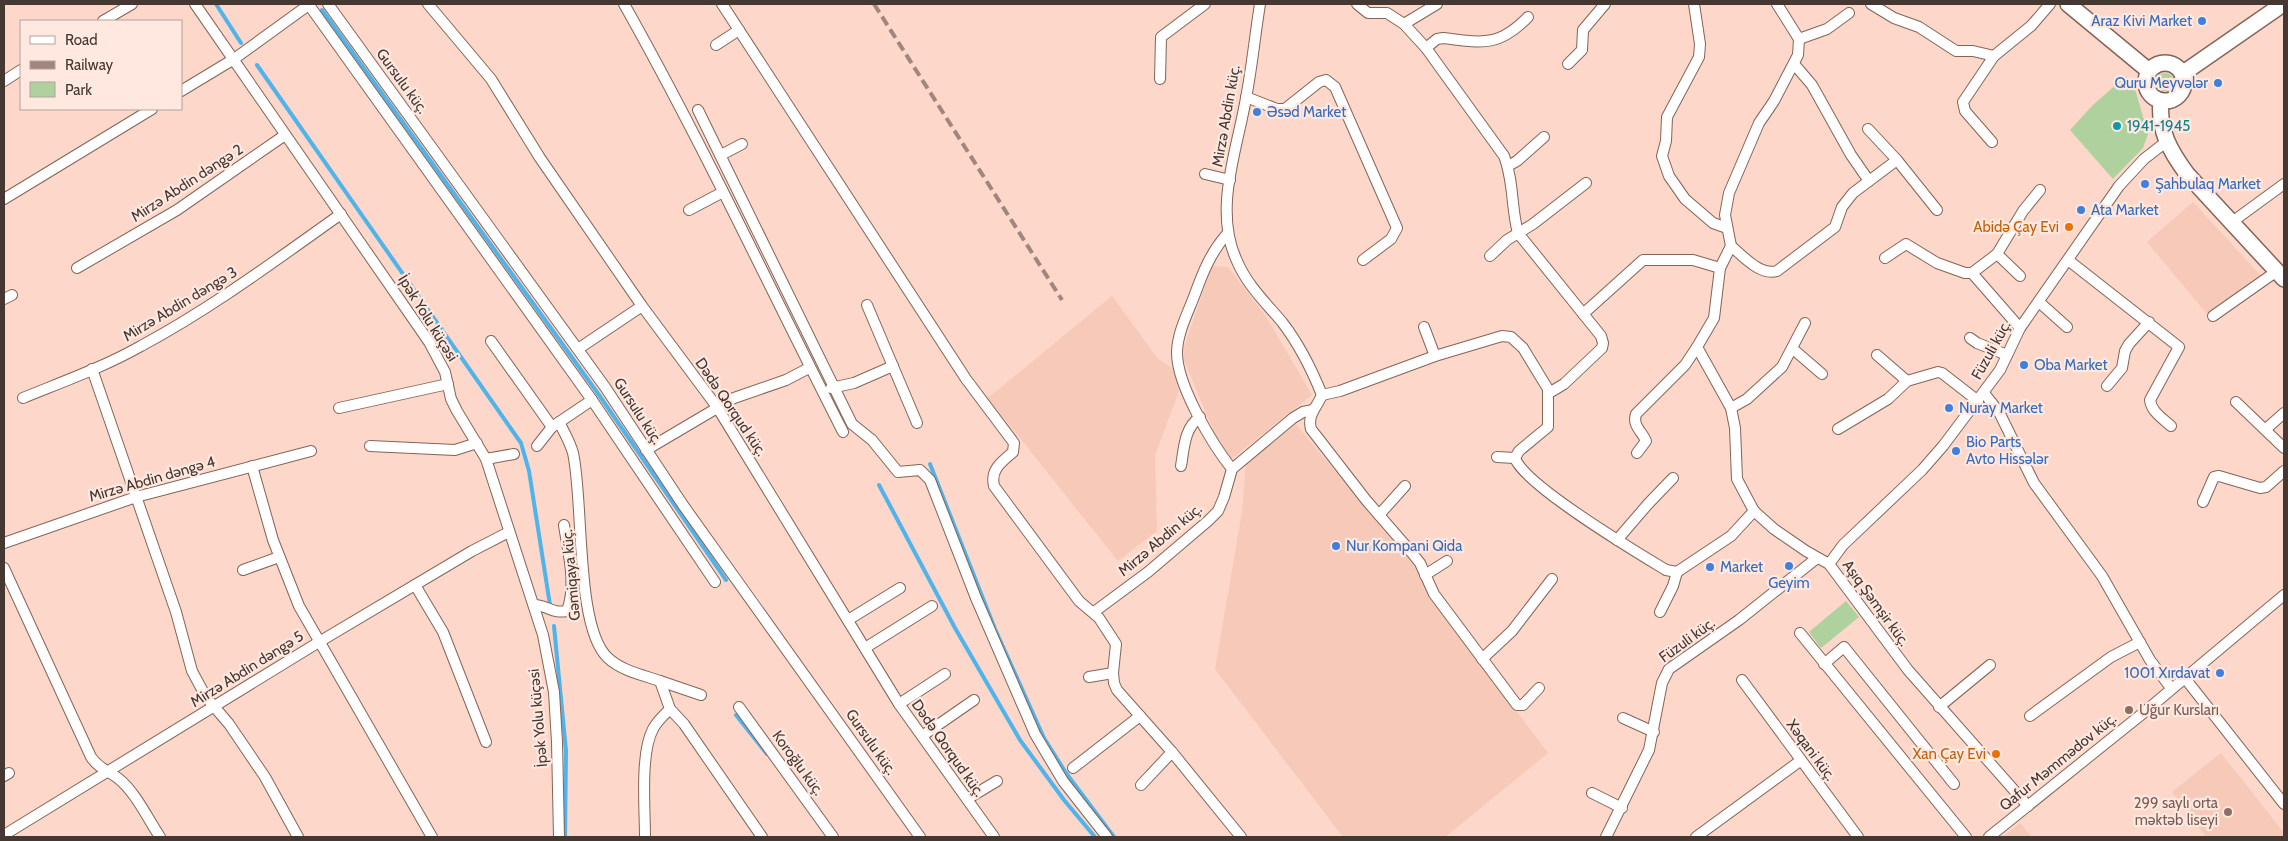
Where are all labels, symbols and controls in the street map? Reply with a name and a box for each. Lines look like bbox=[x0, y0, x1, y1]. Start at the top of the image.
place label: Araz Kivi Market bbox=[2091, 12, 2192, 30]
marker: Araz Kivi Market bbox=[2196, 15, 2208, 27]
legend bbox=[20, 20, 182, 110]
text: Road bbox=[65, 31, 98, 49]
street label: Gursulu küç. bbox=[372, 45, 432, 117]
text: Railway bbox=[65, 56, 114, 74]
street label: Mirzə Abdin küç. bbox=[1208, 64, 1244, 168]
place label: Quru Meyvələr bbox=[2114, 74, 2208, 92]
marker: Quru Meyvələr bbox=[2212, 77, 2224, 89]
text: Park bbox=[65, 81, 92, 99]
place label: Əsəd Market bbox=[1267, 103, 1346, 121]
marker: Əsəd Market bbox=[1251, 106, 1263, 118]
place label: 1941-1945 bbox=[2127, 117, 2190, 135]
marker: 1941-1945 bbox=[2111, 120, 2123, 132]
street label: Mirzə Abdin dəngə 2 bbox=[128, 140, 246, 226]
place label: Şahbulaq Market bbox=[2155, 175, 2261, 193]
marker: Şahbulaq Market bbox=[2139, 178, 2151, 190]
place label: Ata Market bbox=[2091, 201, 2159, 219]
marker: Ata Market bbox=[2075, 204, 2087, 216]
place label: Abidə Çay Evi bbox=[1973, 218, 2059, 236]
marker: Abidə Çay Evi bbox=[2063, 221, 2075, 233]
street label: Mirzə Abdin dəngə 3 bbox=[120, 263, 240, 345]
street label: İpək Yolu küçəsi bbox=[394, 271, 463, 365]
street label: Füzuli küç. bbox=[1967, 317, 2015, 383]
street label: Dədə Qorqud küç. bbox=[691, 354, 771, 460]
place label: Oba Market bbox=[2034, 356, 2108, 374]
marker: Oba Market bbox=[2018, 359, 2030, 371]
street label: Gursulu küç. bbox=[610, 374, 666, 448]
place label: Nuray Market bbox=[1959, 399, 2043, 417]
marker: Nuray Market bbox=[1943, 402, 1955, 414]
place label: Bio Parts Avto Hissələr bbox=[1966, 433, 2049, 468]
marker: Bio Parts Avto Hissələr bbox=[1950, 445, 1962, 457]
street label: Mirzə Abdin dəngə 4 bbox=[87, 452, 218, 506]
street label: Mirzə Abdin küç. bbox=[1115, 500, 1205, 580]
street label: Gəmiqaya küç. bbox=[558, 528, 584, 622]
place label: Nur Kompani Qida bbox=[1346, 537, 1463, 555]
marker: Nur Kompani Qida bbox=[1330, 540, 1342, 552]
street label: Aşıq Şəmşir küç. bbox=[1839, 556, 1913, 650]
place label: Market bbox=[1720, 558, 1763, 576]
marker: Geyim bbox=[1783, 560, 1795, 572]
marker: Market bbox=[1704, 561, 1716, 573]
place label: Geyim bbox=[1768, 574, 1810, 592]
street label: Füzuli küç. bbox=[1656, 614, 1718, 666]
street label: Mirzə Abdin dəngə 5 bbox=[187, 627, 307, 711]
place label: 1001 Xırdavat bbox=[2124, 664, 2210, 682]
marker: 1001 Xırdavat bbox=[2214, 667, 2226, 679]
street label: İpək Yolu küçəsi bbox=[524, 668, 551, 768]
street label: Dədə Qorqud küç. bbox=[908, 696, 988, 800]
place label: Uğur Kursları bbox=[2139, 701, 2219, 719]
marker: Uğur Kursları bbox=[2123, 704, 2135, 716]
street label: Gursulu küç. bbox=[842, 706, 900, 778]
street label: Qafur Məmmədov küç. bbox=[1996, 709, 2120, 815]
street label: Xəqani küç. bbox=[1783, 716, 1839, 784]
street label: Koroğlu küç. bbox=[768, 727, 828, 799]
place label: Xan Çay Evi bbox=[1912, 745, 1986, 763]
marker: Xan Çay Evi bbox=[1990, 748, 2002, 760]
place label: 299 saylı orta məktəb liseyi bbox=[2134, 794, 2219, 829]
marker: 299 saylı orta məktəb liseyi bbox=[2222, 806, 2234, 818]

